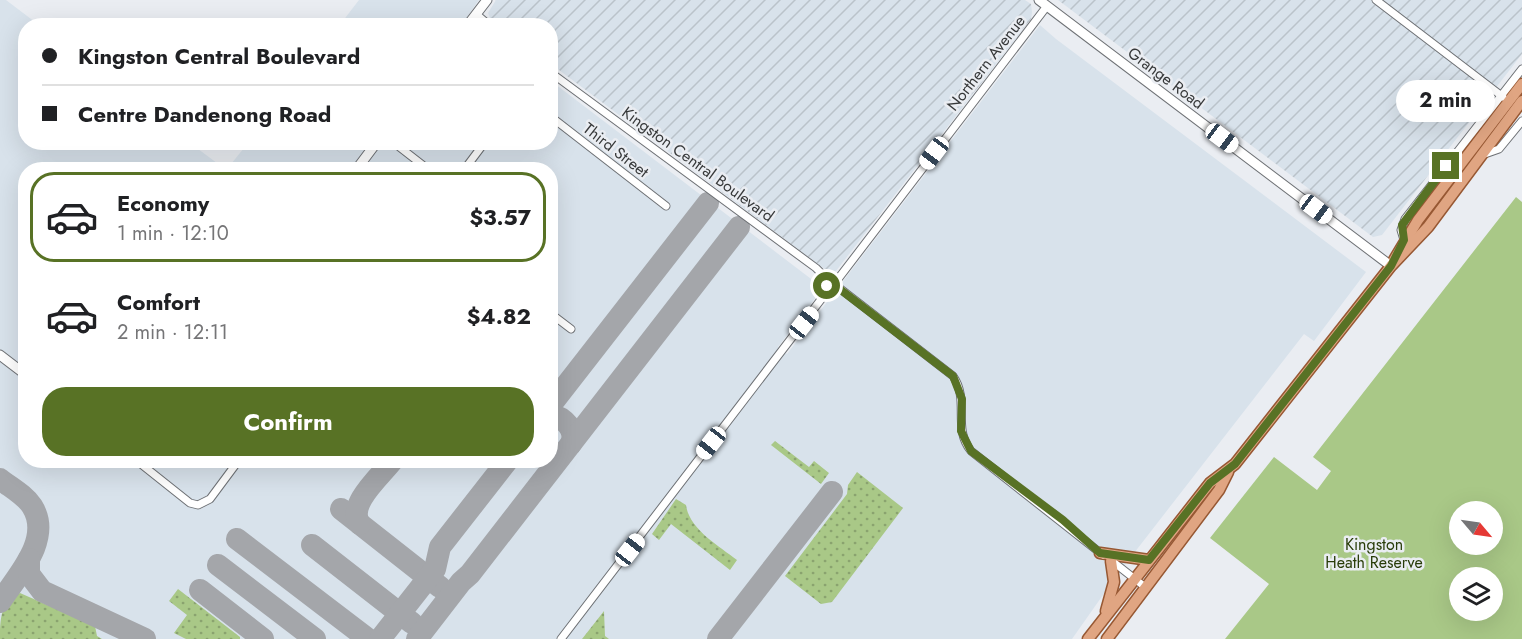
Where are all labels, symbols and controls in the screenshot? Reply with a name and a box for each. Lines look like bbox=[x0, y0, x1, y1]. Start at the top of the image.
street label: Northern Avenue bbox=[941, 10, 1031, 116]
text: Kingston Central Boulevard bbox=[78, 40, 360, 72]
street label: Grange Road bbox=[1123, 42, 1209, 114]
callout: 2 min bbox=[1396, 79, 1496, 121]
text: 2 min bbox=[1419, 86, 1472, 115]
text: Centre Dandenong Road bbox=[78, 98, 331, 130]
street label: Kingston Central Boulevard bbox=[617, 101, 779, 227]
street label: Third Street bbox=[578, 117, 654, 183]
car bbox=[1202, 120, 1242, 156]
car bbox=[916, 133, 952, 173]
route end bbox=[1432, 152, 1459, 179]
text: Economy bbox=[117, 187, 209, 219]
icon: car bbox=[45, 190, 99, 244]
car bbox=[1296, 191, 1336, 227]
text: $3.57 bbox=[469, 201, 531, 233]
text: 1 min · 12:10 bbox=[117, 219, 229, 248]
route start bbox=[813, 272, 840, 299]
text: Comfort bbox=[117, 286, 200, 318]
icon: car bbox=[45, 289, 99, 343]
text: $4.82 bbox=[467, 300, 531, 332]
car bbox=[786, 303, 822, 343]
text: 2 min · 12:11 bbox=[117, 318, 228, 347]
button: Confirm bbox=[42, 387, 534, 456]
car bbox=[693, 423, 729, 463]
north arrow bbox=[1449, 501, 1503, 555]
map controls bbox=[1449, 501, 1503, 621]
car bbox=[612, 530, 648, 570]
park label: Kingston Heath Reserve bbox=[1325, 533, 1423, 574]
button: layers bbox=[1449, 567, 1503, 621]

